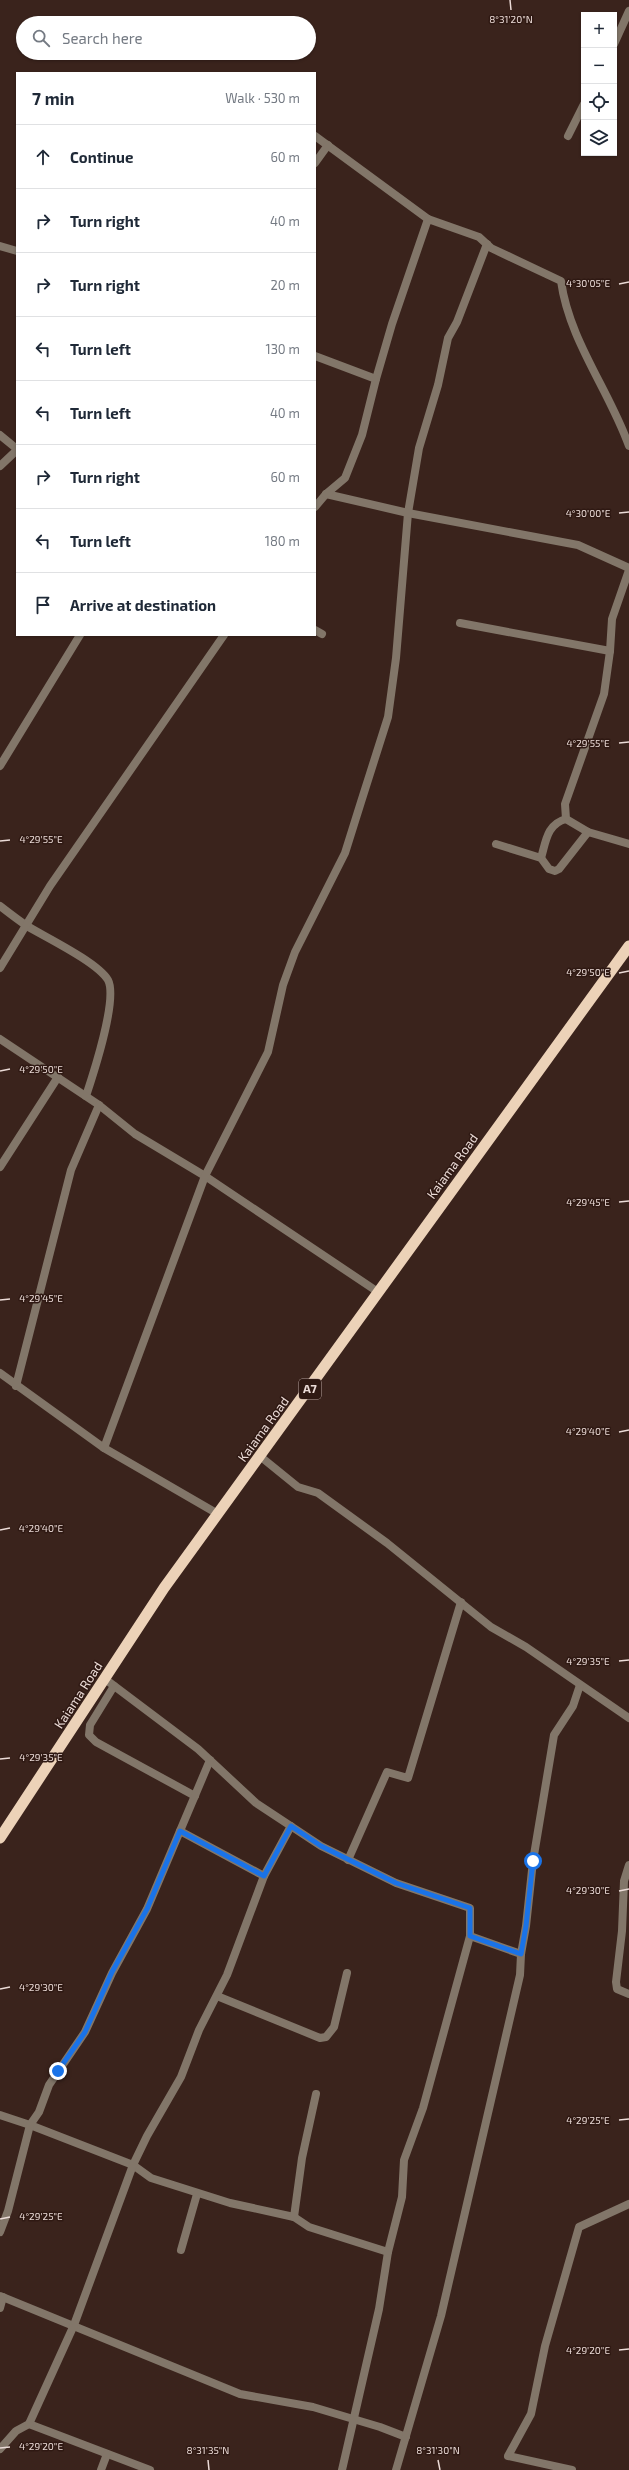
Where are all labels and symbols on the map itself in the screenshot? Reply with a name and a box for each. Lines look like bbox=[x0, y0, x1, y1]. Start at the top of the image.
text: 8°31'20"N bbox=[489, 13, 533, 25]
text: 4°30'05"E bbox=[566, 277, 610, 289]
text: 4°30'00"E bbox=[566, 507, 611, 519]
text: 4°29'55"E bbox=[566, 737, 610, 749]
text: 4°29'55"E bbox=[19, 833, 63, 845]
text: 4°29'50"E bbox=[566, 966, 610, 978]
text: 4°29'50"E bbox=[19, 1063, 63, 1075]
street label: Kaiama Road bbox=[423, 1130, 481, 1202]
text: 4°29'45"E bbox=[566, 1196, 610, 1208]
text: 4°29'45"E bbox=[19, 1292, 63, 1304]
road number: A7 bbox=[299, 1379, 321, 1399]
street label: Kaiama Road bbox=[234, 1393, 292, 1465]
text: 4°29'40"E bbox=[566, 1425, 611, 1437]
text: 4°29'40"E bbox=[19, 1522, 64, 1534]
text: 4°29'35"E bbox=[566, 1655, 610, 1667]
street label: Kaiama Road bbox=[50, 1659, 106, 1731]
text: 4°29'35"E bbox=[19, 1751, 63, 1763]
route start bbox=[524, 1852, 542, 1870]
text: 4°29'30"E bbox=[566, 1884, 610, 1896]
text: 4°29'30"E bbox=[19, 1981, 63, 1993]
route end bbox=[49, 2062, 67, 2080]
text: 4°29'25"E bbox=[566, 2114, 610, 2126]
text: 4°29'25"E bbox=[19, 2210, 63, 2222]
text: 4°29'20"E bbox=[566, 2344, 610, 2356]
text: 4°29'20"E bbox=[19, 2440, 63, 2452]
text: 8°31'35"N bbox=[187, 2444, 229, 2456]
text: 8°31'30"N bbox=[416, 2444, 460, 2456]

